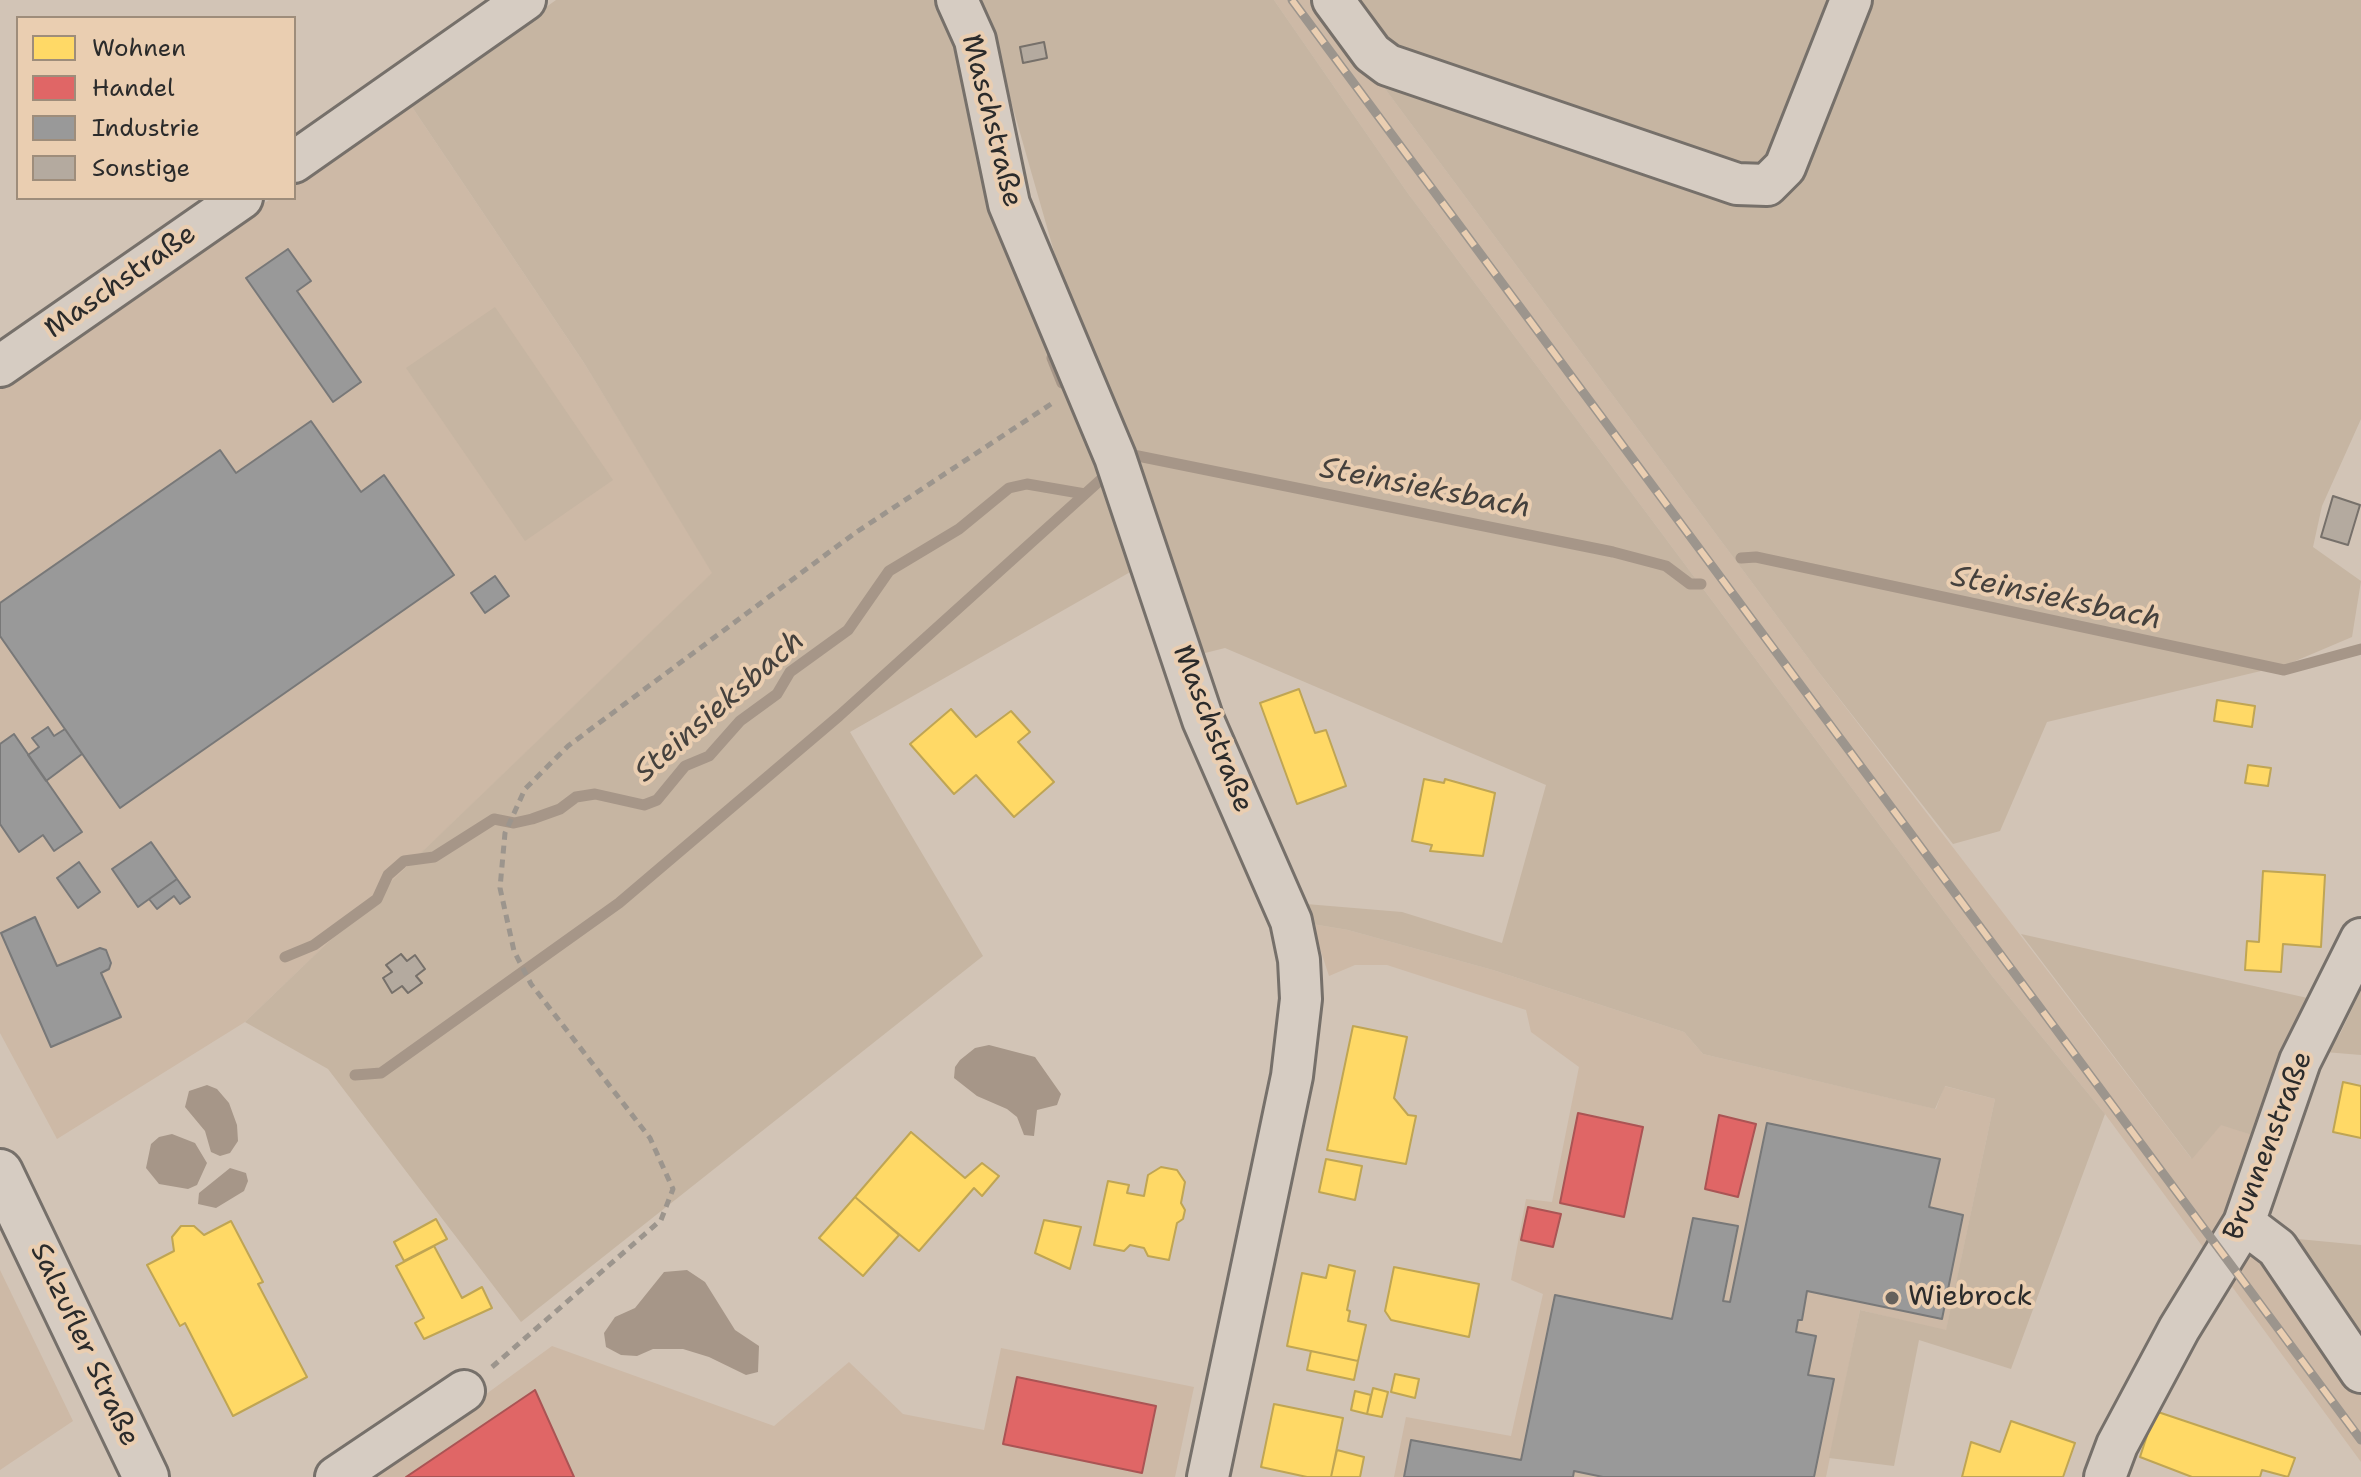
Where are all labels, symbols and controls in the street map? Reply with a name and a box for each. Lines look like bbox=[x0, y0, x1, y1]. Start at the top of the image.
legend bbox=[16, 16, 296, 200]
street label: Maschstraße bbox=[953, 31, 1029, 211]
text: Wohnen bbox=[92, 32, 186, 64]
text: Handel bbox=[92, 72, 175, 104]
text: Industrie bbox=[92, 112, 200, 144]
text: Sonstige bbox=[92, 152, 190, 184]
street label: Maschstraße bbox=[39, 218, 203, 346]
water label: Steinsieksbach bbox=[1317, 451, 1533, 527]
water label: Steinsieksbach bbox=[1948, 559, 2164, 639]
water label: Steinsieksbach bbox=[628, 623, 812, 791]
street label: Maschstraße bbox=[1165, 641, 1259, 817]
street label: Brunnenstraße bbox=[2218, 1047, 2320, 1245]
street label: Salzufler Straße bbox=[22, 1238, 146, 1452]
place label: Wiebrock bbox=[1908, 1281, 2032, 1315]
marker: Wiebrock bbox=[1883, 1289, 1901, 1307]

